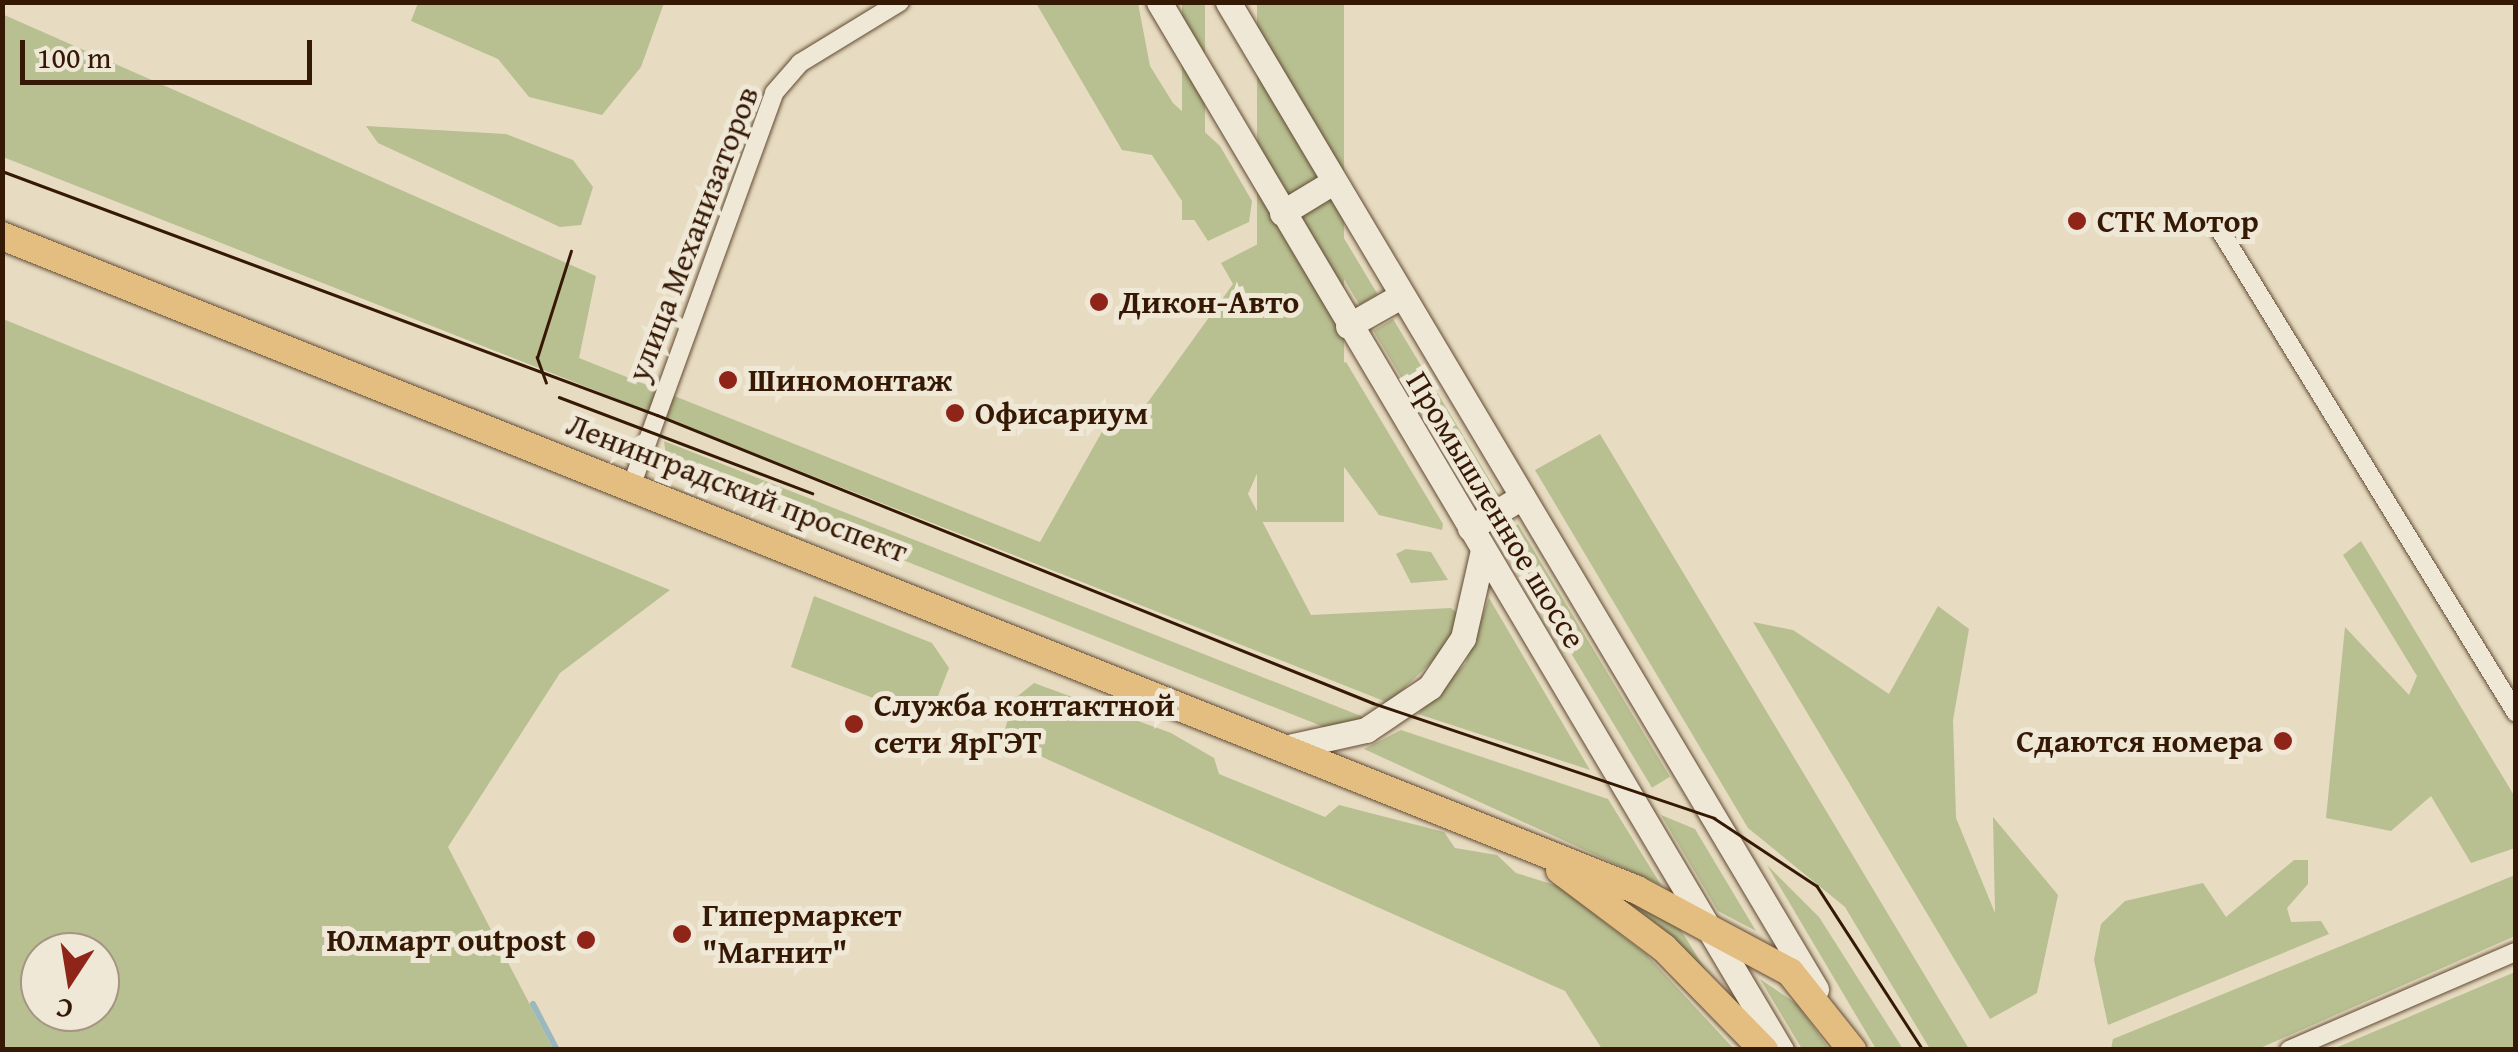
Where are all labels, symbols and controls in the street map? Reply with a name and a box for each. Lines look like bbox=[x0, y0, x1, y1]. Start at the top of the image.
scale bar bbox=[25, 20, 318, 82]
text: 100 m bbox=[37, 35, 111, 79]
street label: улица Механизаторов bbox=[619, 81, 767, 387]
place label: СТК Мотор bbox=[2097, 202, 2259, 240]
marker: СТК Мотор bbox=[2066, 210, 2088, 232]
place label: Дикон-Авто bbox=[1119, 283, 1299, 321]
marker: Дикон-Авто bbox=[1088, 291, 1110, 313]
place label: Шиномонтаж bbox=[748, 361, 952, 399]
street label: Промышленное шоссе bbox=[1398, 365, 1594, 655]
marker: Шиномонтаж bbox=[717, 369, 739, 391]
place label: Офисариум bbox=[975, 394, 1148, 432]
marker: Офисариум bbox=[944, 402, 966, 424]
street label: Ленинградский проспект bbox=[561, 405, 913, 571]
place label: Служба контактной сети ЯрГЭТ bbox=[874, 687, 1175, 762]
marker: Служба контактной сети ЯрГЭТ bbox=[843, 713, 865, 735]
place label: Сдаются номера bbox=[2016, 722, 2263, 760]
marker: Сдаются номера bbox=[2272, 730, 2294, 752]
place label: Гипермаркет "Магнит" bbox=[702, 897, 901, 972]
place label: Юлмарт outpost bbox=[326, 921, 566, 959]
marker: Гипермаркет "Магнит" bbox=[671, 923, 693, 945]
marker: Юлмарт outpost bbox=[575, 929, 597, 951]
north arrow bbox=[20, 932, 120, 1032]
text: С bbox=[52, 988, 76, 1032]

